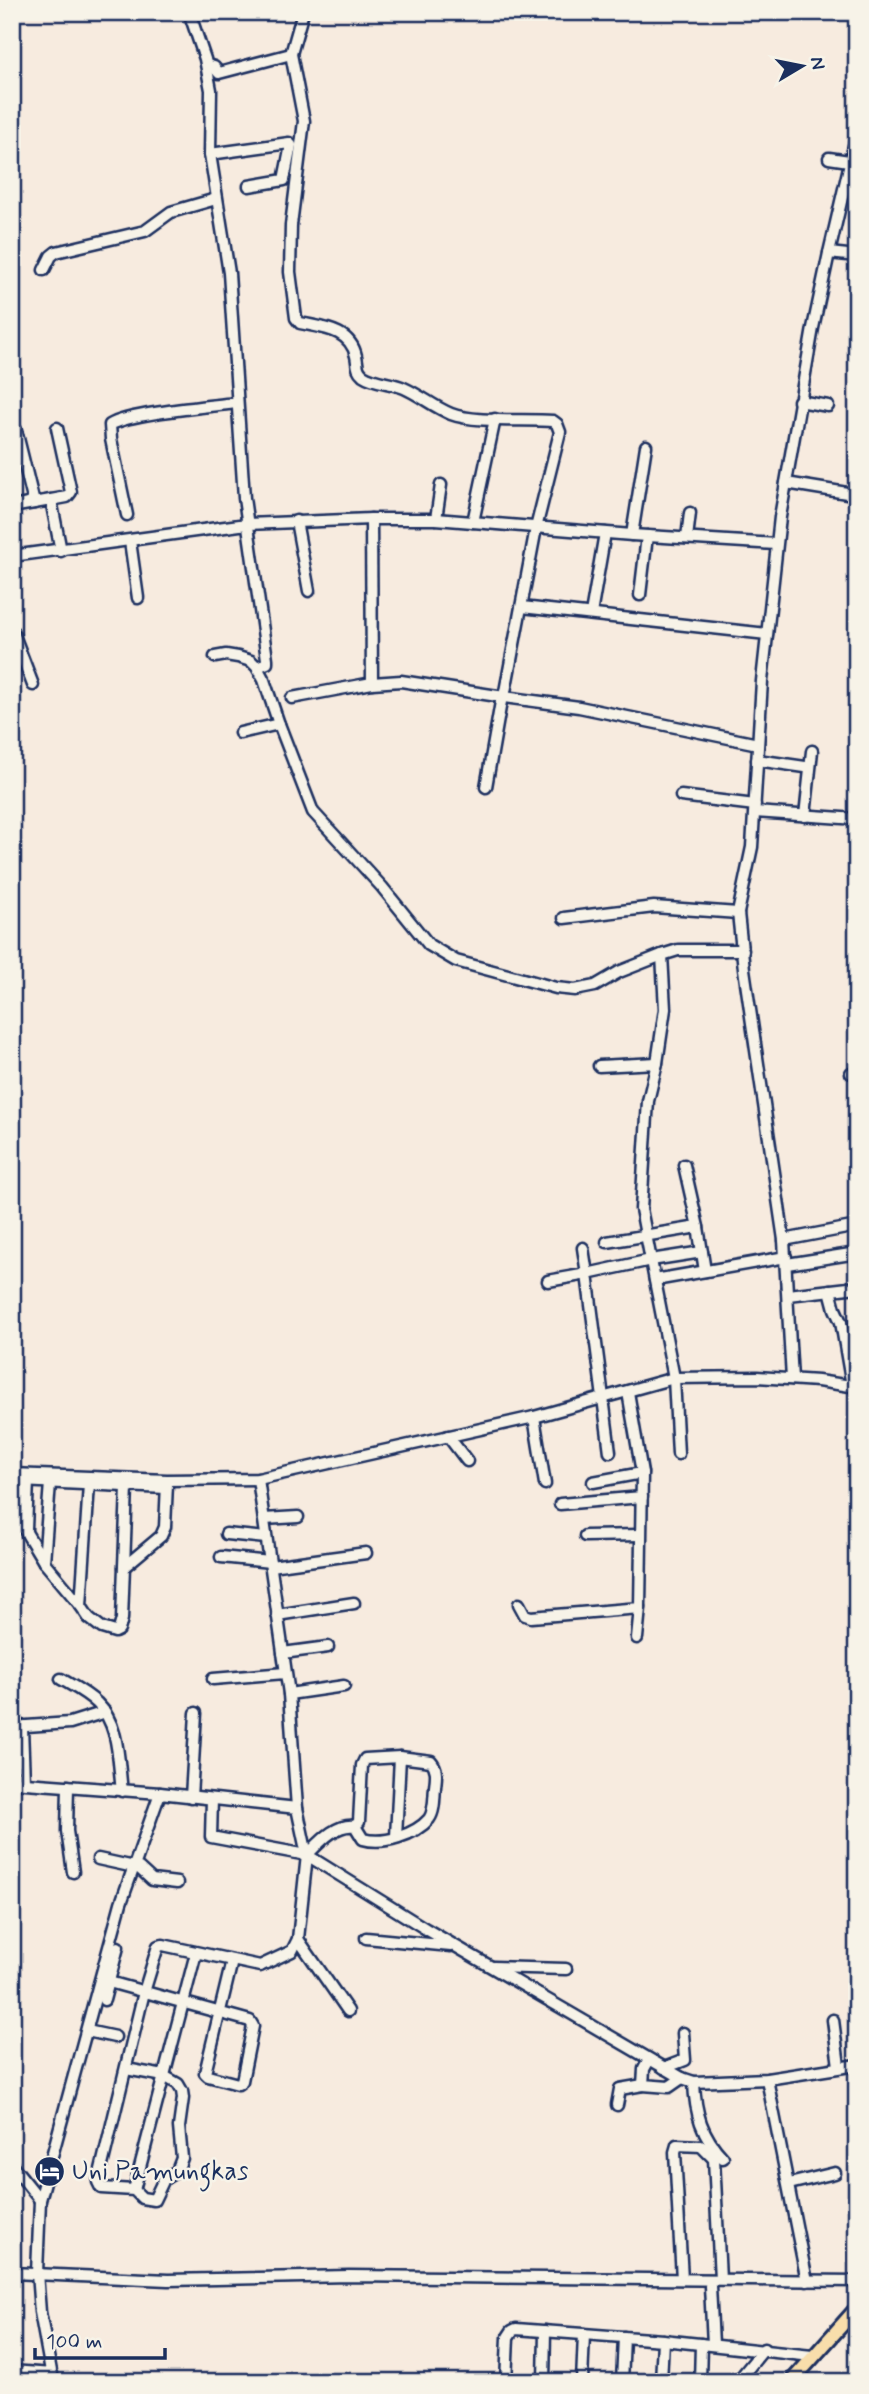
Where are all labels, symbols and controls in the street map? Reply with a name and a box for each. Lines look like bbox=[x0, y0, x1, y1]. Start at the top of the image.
north arrow bbox=[768, 32, 838, 102]
text: N bbox=[804, 55, 831, 72]
hotel icon: Uni Pamungkas bbox=[32, 2155, 66, 2189]
place label: Uni Pamungkas bbox=[72, 2155, 248, 2192]
scale bar bbox=[35, 2317, 164, 2361]
text: 100 m bbox=[46, 2328, 102, 2356]

